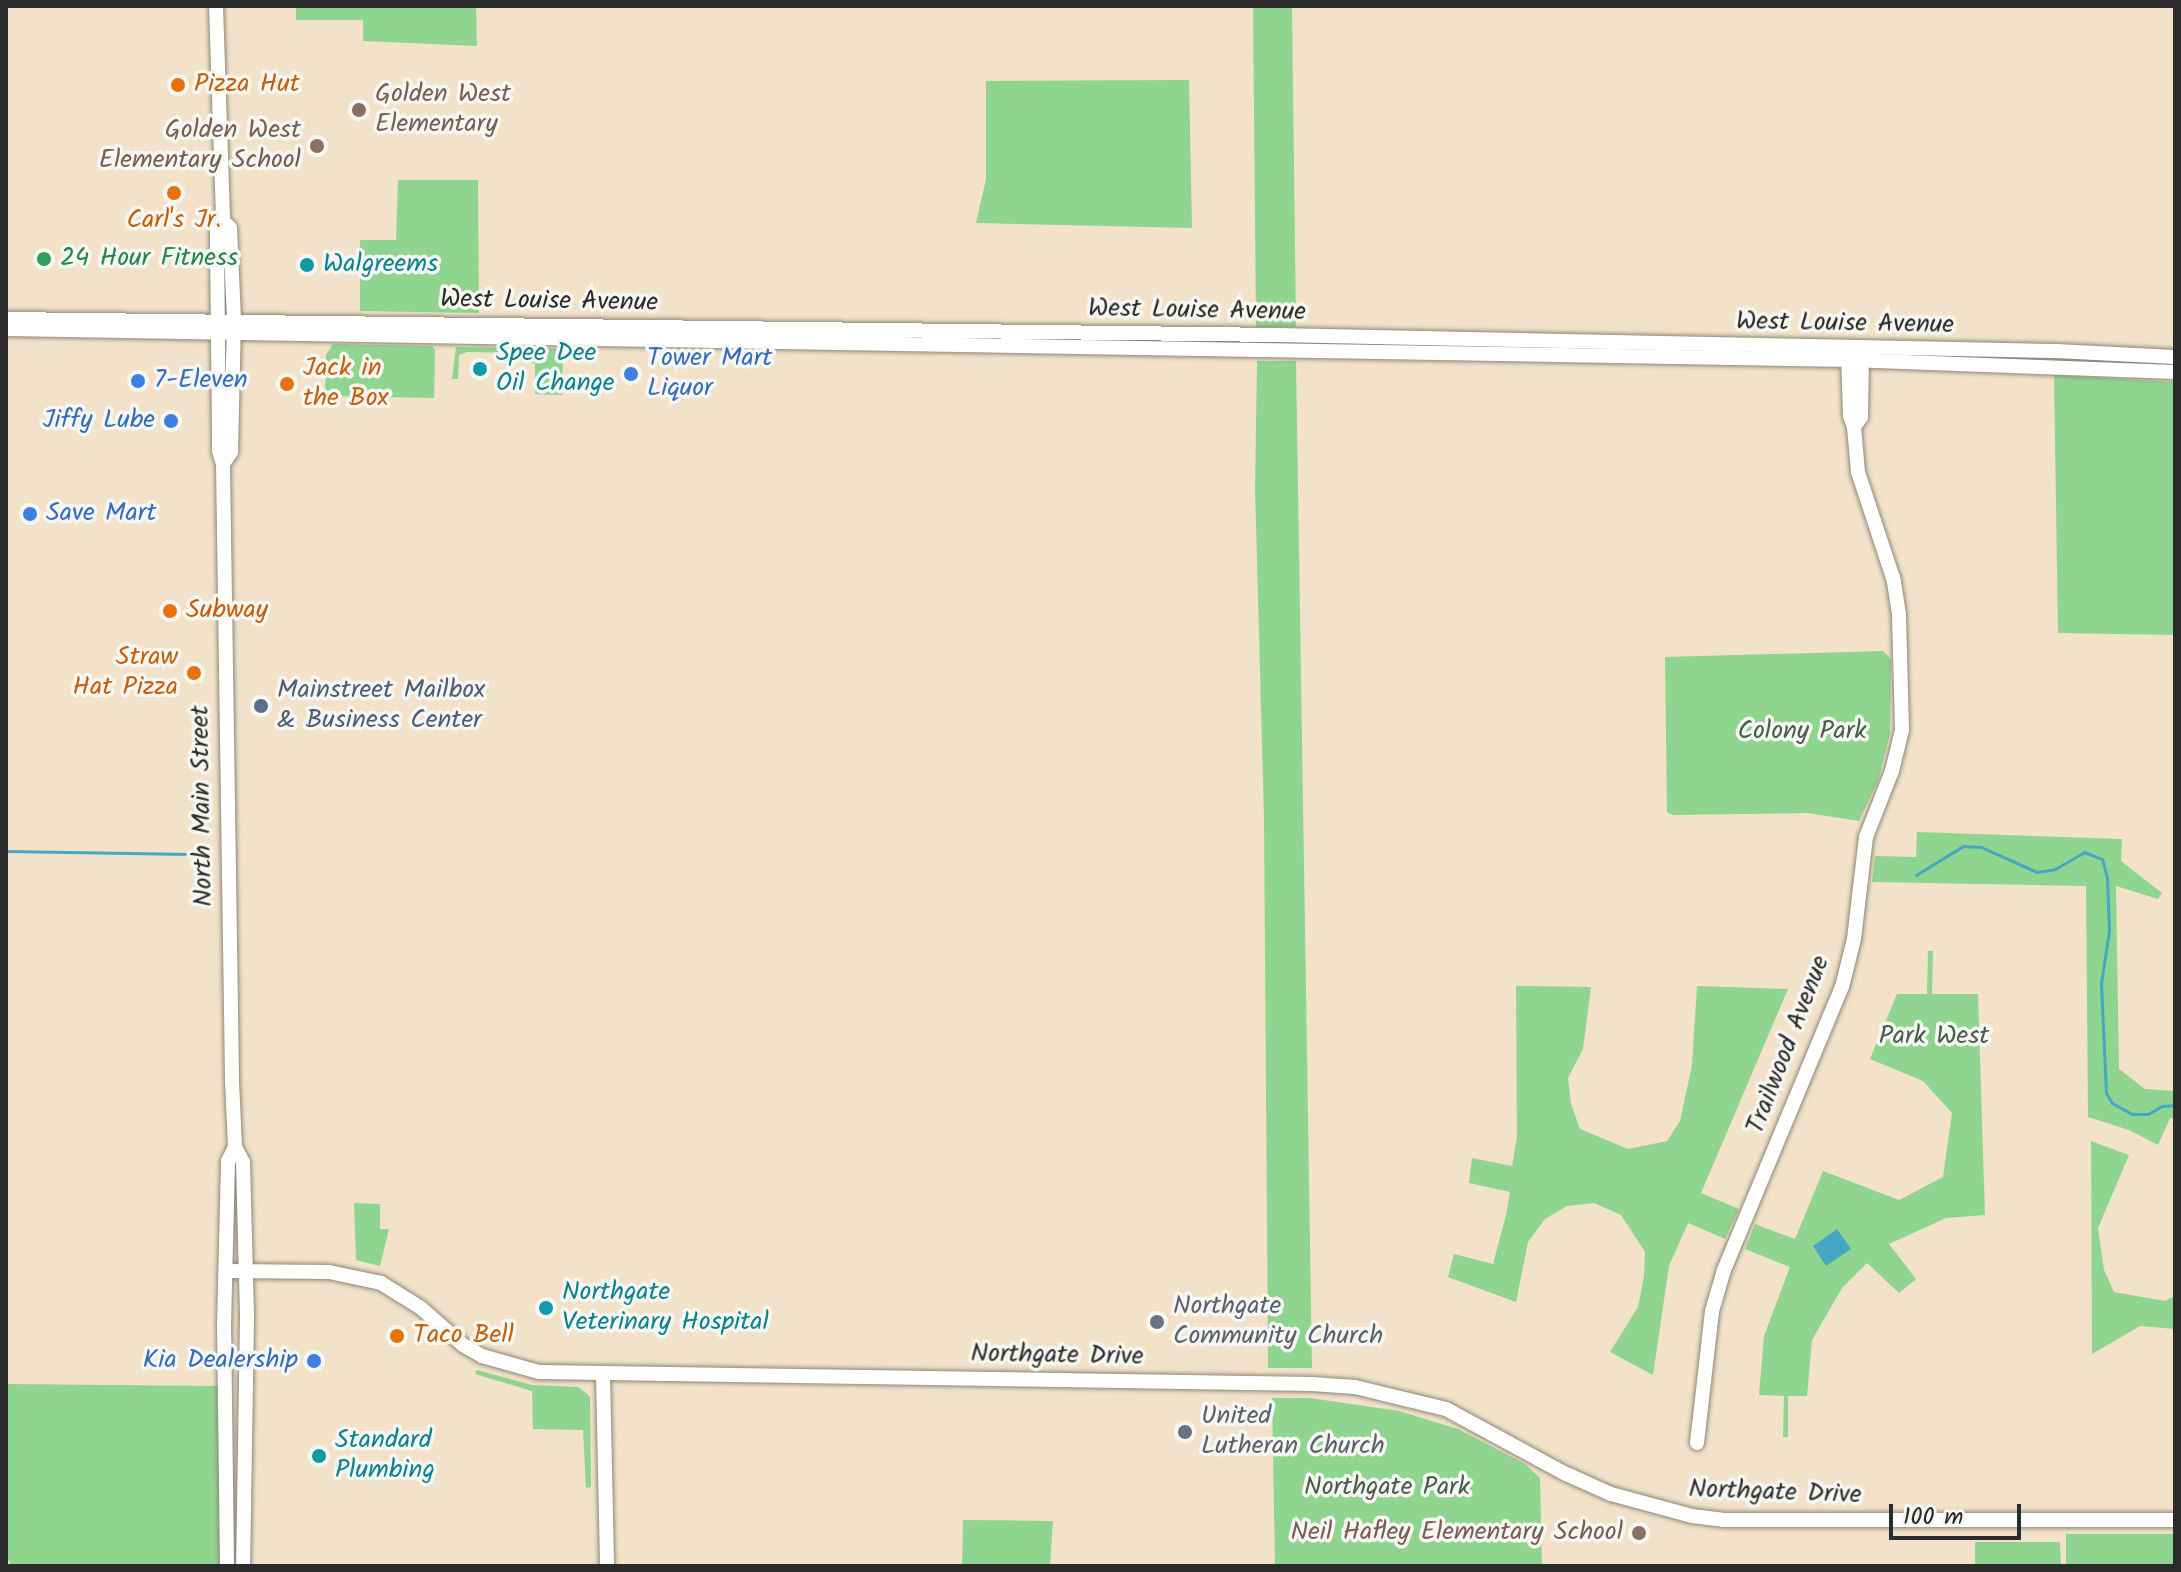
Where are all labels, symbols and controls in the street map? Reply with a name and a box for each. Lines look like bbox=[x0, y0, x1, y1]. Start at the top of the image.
place label: Pizza Hut bbox=[194, 69, 300, 101]
marker: Pizza Hut bbox=[169, 76, 187, 94]
place label: Golden West Elementary bbox=[375, 79, 511, 140]
marker: Golden West Elementary bbox=[350, 101, 368, 119]
place label: Golden West Elementary School bbox=[99, 115, 301, 176]
marker: Golden West Elementary School bbox=[308, 137, 326, 155]
marker: Carl's Jr. bbox=[165, 184, 183, 202]
place label: Carl's Jr. bbox=[127, 205, 221, 237]
place label: 24 Hour Fitness bbox=[60, 243, 238, 275]
place label: Walgreems bbox=[323, 249, 438, 281]
marker: 24 Hour Fitness bbox=[35, 250, 53, 268]
marker: Walgreems bbox=[298, 256, 316, 274]
street label: West Louise Avenue bbox=[440, 284, 658, 320]
street label: West Louise Avenue bbox=[1088, 293, 1306, 329]
street label: West Louise Avenue bbox=[1736, 306, 1954, 342]
place label: Spee Dee Oil Change bbox=[496, 338, 615, 400]
place label: Tower Mart Liquor bbox=[647, 343, 772, 404]
place label: Jack in the Box bbox=[303, 353, 389, 414]
marker: Spee Dee Oil Change bbox=[471, 360, 489, 378]
place label: 7-Eleven bbox=[154, 365, 248, 397]
marker: Tower Mart Liquor bbox=[622, 365, 640, 383]
marker: 7-Eleven bbox=[129, 372, 147, 390]
marker: Jack in the Box bbox=[278, 375, 296, 393]
place label: Jiffy Lube bbox=[42, 405, 155, 437]
marker: Jiffy Lube bbox=[162, 412, 180, 430]
place label: Save Mart bbox=[46, 498, 156, 530]
marker: Save Mart bbox=[21, 505, 39, 523]
place label: Subway bbox=[186, 595, 268, 627]
marker: Subway bbox=[161, 602, 179, 620]
place label: Straw Hat Pizza bbox=[73, 642, 178, 704]
marker: Straw Hat Pizza bbox=[185, 664, 203, 682]
place label: Mainstreet Mailbox & Business Center bbox=[277, 675, 485, 736]
marker: Mainstreet Mailbox & Business Center bbox=[252, 697, 270, 715]
street label: North Main Street bbox=[186, 705, 220, 907]
park label: Colony Park bbox=[1737, 716, 1867, 748]
street label: Trailwood Avenue bbox=[1741, 952, 1837, 1138]
park label: Park West bbox=[1879, 1021, 1989, 1053]
place label: Northgate Veterinary Hospital bbox=[562, 1277, 769, 1338]
place label: Northgate Community Church bbox=[1173, 1291, 1383, 1352]
marker: Northgate Veterinary Hospital bbox=[537, 1299, 555, 1317]
marker: Northgate Community Church bbox=[1148, 1313, 1166, 1331]
place label: Taco Bell bbox=[413, 1320, 514, 1352]
marker: Taco Bell bbox=[388, 1327, 406, 1345]
street label: Northgate Drive bbox=[970, 1339, 1144, 1373]
place label: Kia Dealership bbox=[143, 1345, 298, 1377]
marker: Kia Dealership bbox=[305, 1352, 323, 1370]
place label: United Lutheran Church bbox=[1201, 1401, 1385, 1462]
marker: United Lutheran Church bbox=[1176, 1423, 1194, 1441]
place label: Standard Plumbing bbox=[335, 1425, 435, 1486]
marker: Standard Plumbing bbox=[310, 1447, 328, 1465]
park label: Northgate Park bbox=[1304, 1472, 1470, 1504]
street label: Northgate Drive bbox=[1688, 1474, 1862, 1512]
scale bar bbox=[1893, 1488, 2025, 1538]
text: 100 m bbox=[1903, 1498, 1963, 1537]
place label: Neil Hafley Elementary School bbox=[1290, 1517, 1623, 1549]
marker: Neil Hafley Elementary School bbox=[1630, 1524, 1648, 1542]

